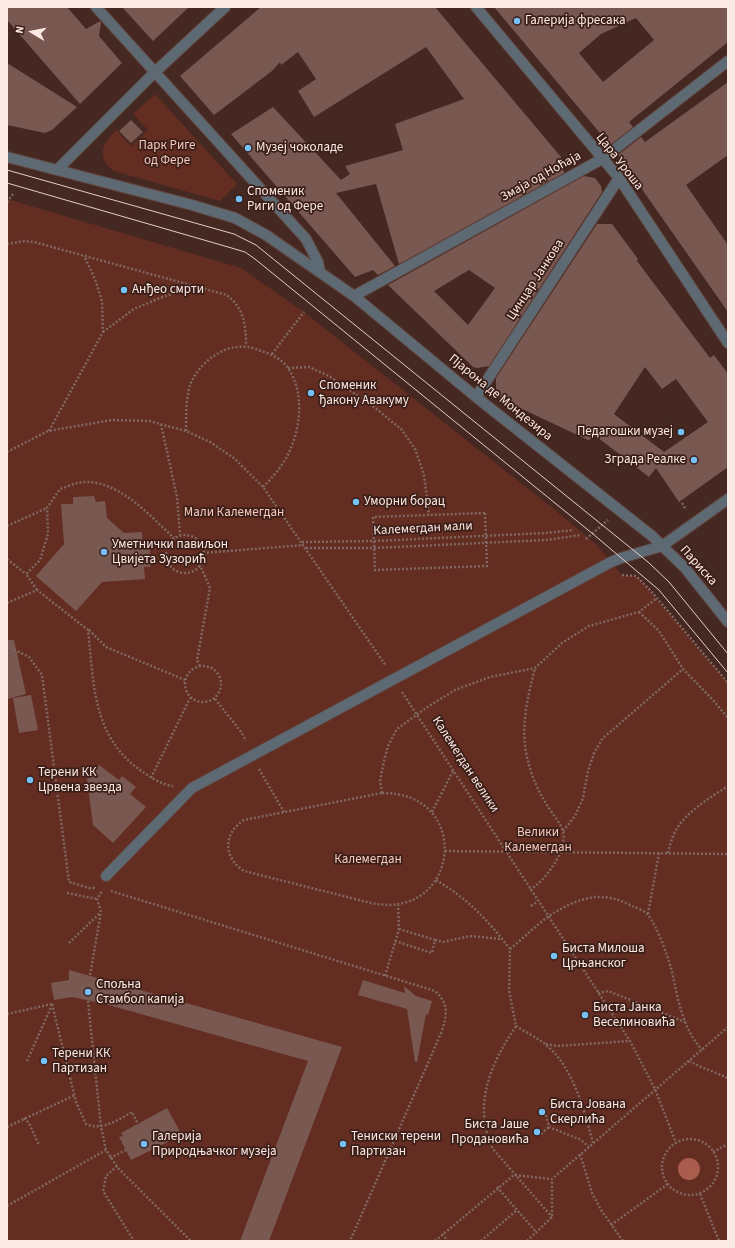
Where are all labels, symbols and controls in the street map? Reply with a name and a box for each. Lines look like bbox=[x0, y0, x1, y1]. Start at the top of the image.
north arrow bbox=[12, 12, 52, 52]
place label: Галерија фресака bbox=[525, 13, 626, 29]
marker: Галерија фресака bbox=[512, 16, 522, 26]
text: N bbox=[12, 25, 28, 35]
street label: Цара Уроша bbox=[592, 130, 646, 194]
park label: Парк Риге од Фере bbox=[138, 138, 196, 169]
place label: Музеј чоколаде bbox=[256, 140, 343, 156]
marker: Музеј чоколаде bbox=[243, 143, 253, 153]
street label: Змаја од Ноћаја bbox=[498, 148, 584, 206]
place label: Споменик Риги од Фере bbox=[247, 184, 323, 215]
marker: Споменик Риги од Фере bbox=[234, 194, 244, 204]
street label: Цинцар Јанкова bbox=[504, 237, 568, 323]
place label: Анђео смрти bbox=[132, 282, 204, 298]
marker: Анђео смрти bbox=[119, 285, 129, 295]
street label: Пјарона де Мондезира bbox=[445, 351, 555, 445]
place label: Споменик ђакону Авакуму bbox=[319, 378, 409, 409]
marker: Споменик ђакону Авакуму bbox=[306, 388, 316, 398]
place label: Педагошки музеј bbox=[577, 424, 673, 440]
marker: Педагошки музеј bbox=[676, 427, 686, 437]
place label: Зграда Реалке bbox=[604, 452, 686, 468]
marker: Зграда Реалке bbox=[689, 455, 699, 465]
place label: Уморни борац bbox=[364, 494, 445, 510]
marker: Уморни борац bbox=[351, 497, 361, 507]
park label: Мали Калемегдан bbox=[184, 505, 284, 521]
street label: Калемегдан мали bbox=[373, 519, 473, 539]
place label: Уметнички павиљон Цвијета Зузорић bbox=[112, 537, 228, 568]
street label: Париска bbox=[676, 543, 720, 589]
marker: Уметнички павиљон Цвијета Зузорић bbox=[99, 547, 109, 557]
street label: Калемегдан велики bbox=[428, 714, 502, 816]
place label: Терени КК Црвена звезда bbox=[38, 765, 122, 796]
marker: Терени КК Црвена звезда bbox=[25, 775, 35, 785]
park label: Велики Калемегдан bbox=[504, 825, 572, 856]
park label: Калемегдан bbox=[334, 852, 402, 868]
place label: Биста Милоша Црњанског bbox=[562, 941, 645, 972]
marker: Биста Милоша Црњанског bbox=[549, 951, 559, 961]
place label: Спољна Стамбол капија bbox=[96, 977, 184, 1008]
marker: Спољна Стамбол капија bbox=[83, 987, 93, 997]
place label: Биста Јанка Веселиновића bbox=[593, 1000, 675, 1031]
marker: Биста Јанка Веселиновића bbox=[580, 1010, 590, 1020]
place label: Терени КК Партизан bbox=[52, 1046, 111, 1077]
marker: Терени КК Партизан bbox=[39, 1056, 49, 1066]
place label: Биста Јована Скерлића bbox=[550, 1097, 626, 1128]
marker: Биста Јована Скерлића bbox=[537, 1107, 547, 1117]
place label: Биста Јаше Продановића bbox=[451, 1117, 529, 1148]
marker: Биста Јаше Продановића bbox=[532, 1127, 542, 1137]
place label: Галерија Природњачког музеја bbox=[152, 1129, 277, 1160]
place label: Тениски терени Партизан bbox=[351, 1129, 441, 1160]
marker: Галерија Природњачког музеја bbox=[139, 1139, 149, 1149]
marker: Тениски терени Партизан bbox=[338, 1139, 348, 1149]

